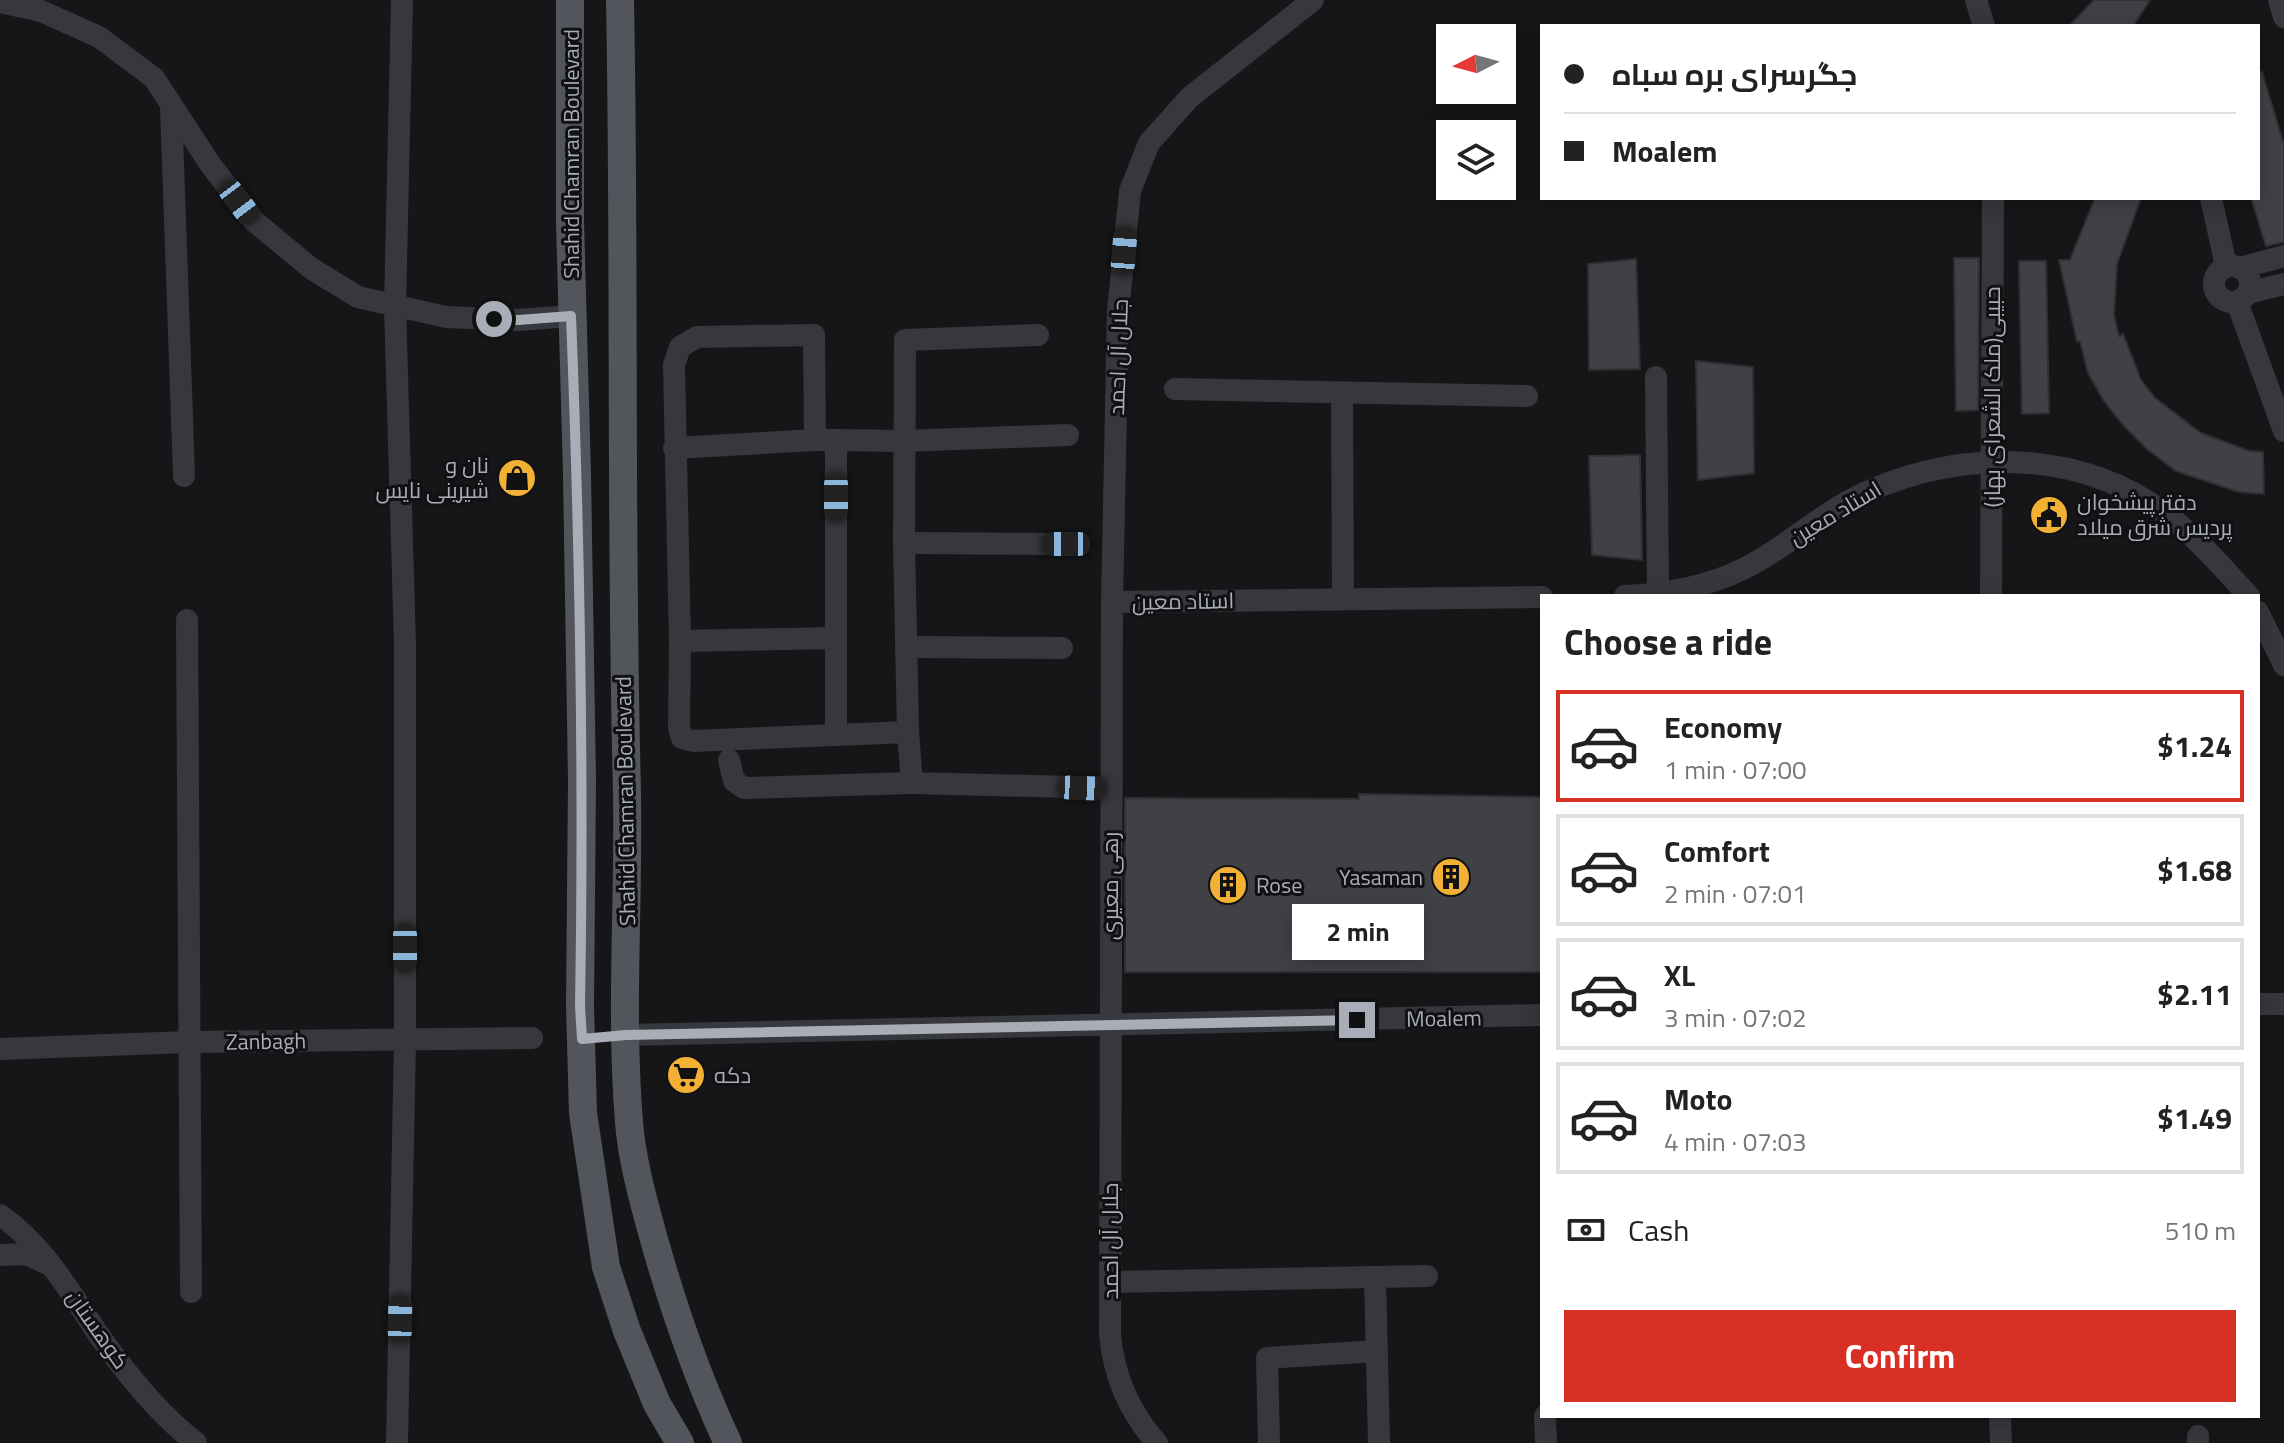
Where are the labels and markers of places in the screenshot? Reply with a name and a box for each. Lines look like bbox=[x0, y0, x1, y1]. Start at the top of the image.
place label: نان و شیرینی نایس bbox=[375, 448, 489, 507]
shop icon: نان و شیرینی نایس bbox=[496, 457, 538, 499]
place label: دفتر پیشخوان پردیس شرق میلاد bbox=[2077, 485, 2233, 544]
public building icon: دفتر پیشخوان پردیس شرق میلاد bbox=[2028, 494, 2070, 536]
building icon: Yasaman bbox=[1430, 856, 1472, 898]
place label: Yasaman bbox=[1339, 860, 1423, 894]
building icon: Rose bbox=[1207, 864, 1249, 906]
place label: Rose bbox=[1256, 868, 1302, 902]
supermarket icon: دکه bbox=[665, 1054, 707, 1096]
place label: دکه bbox=[714, 1058, 751, 1092]

